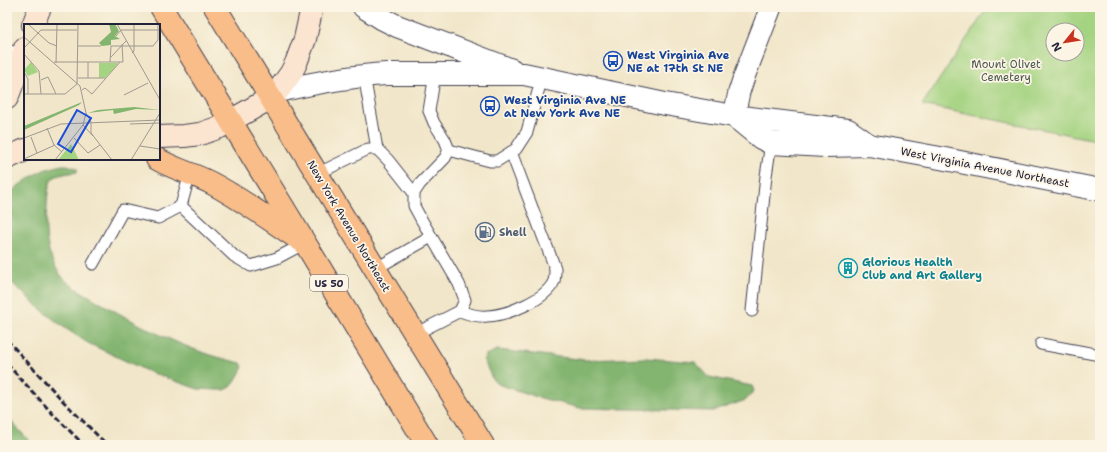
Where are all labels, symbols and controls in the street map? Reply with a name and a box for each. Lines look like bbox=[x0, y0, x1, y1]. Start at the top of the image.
north arrow bbox=[1045, 22, 1085, 62]
inset map bbox=[24, 24, 160, 160]
text: N bbox=[1048, 39, 1065, 54]
place label: West Virginia Ave NE at 17th St NE bbox=[627, 48, 730, 76]
bus stop icon: West Virginia Ave NE at 17th St NE bbox=[602, 50, 624, 72]
park label: Mount Olivet Cemetery bbox=[971, 57, 1041, 85]
place label: West Virginia Ave NE at New York Ave NE bbox=[504, 93, 626, 121]
bus stop icon: West Virginia Ave NE at New York Ave NE bbox=[479, 95, 501, 117]
street label: West Virginia Avenue Northeast bbox=[899, 144, 1071, 191]
street label: New York Avenue Northeast bbox=[303, 158, 394, 295]
fuel station icon: Shell bbox=[474, 221, 496, 243]
place label: Shell bbox=[499, 225, 527, 240]
place label: Glorious Health Club and Art Gallery bbox=[862, 255, 982, 283]
building icon: Glorious Health Club and Art Gallery bbox=[837, 257, 859, 279]
road number: US 50 bbox=[310, 275, 348, 291]

